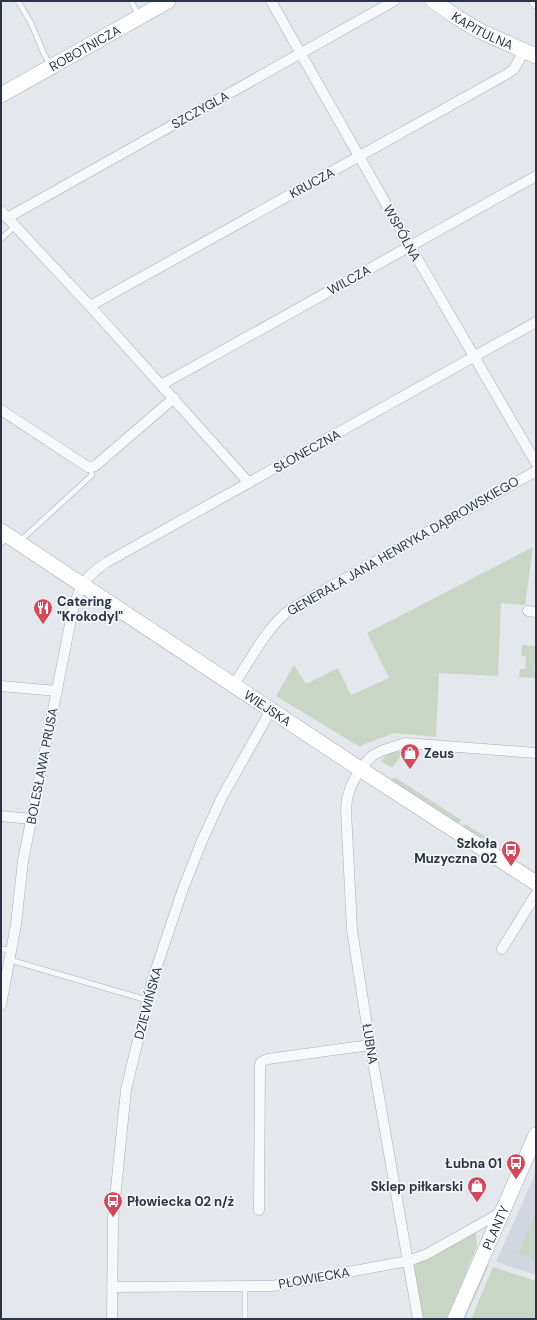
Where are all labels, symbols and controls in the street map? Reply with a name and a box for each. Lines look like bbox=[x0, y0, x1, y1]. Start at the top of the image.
street label: KAPITULNA bbox=[448, 8, 516, 53]
street label: ROBOTNICZA bbox=[46, 21, 124, 75]
street label: SZCZYGLA bbox=[168, 87, 232, 133]
street label: KRUCZA bbox=[287, 164, 338, 202]
street label: WSPÓLNA bbox=[380, 202, 425, 265]
street label: WILCZA bbox=[324, 261, 374, 299]
street label: SŁONECZNA bbox=[270, 425, 344, 476]
street label: GENERAŁA JANA HENRYKA DĄBROWSKIEGO bbox=[284, 472, 522, 620]
place label: Catering "Krokodyl" bbox=[57, 593, 123, 625]
restaurant icon: Catering "Krokodyl" bbox=[32, 597, 54, 625]
street label: WIEJSKA bbox=[241, 686, 295, 730]
street label: BOLESŁAWA PRUSA bbox=[22, 706, 62, 826]
shop icon: Zeus bbox=[399, 742, 421, 770]
place label: Zeus bbox=[424, 745, 454, 762]
place label: Szkoła Muzyczna 02 bbox=[414, 835, 497, 867]
bus stop icon: Szkoła Muzyczna 02 bbox=[500, 839, 522, 867]
street label: DZIEWIŃSKA bbox=[129, 964, 166, 1041]
street label: ŁUBNA bbox=[358, 1023, 382, 1066]
bus stop icon: Łubna 01 bbox=[505, 1152, 527, 1180]
place label: Łubna 01 bbox=[445, 1155, 502, 1172]
shop icon: Sklep piłkarski bbox=[466, 1175, 488, 1203]
place label: Sklep piłkarski bbox=[371, 1178, 463, 1195]
bus stop icon: Płowiecka 02 n/ż bbox=[102, 1190, 124, 1218]
place label: Płowiecka 02 n/ż bbox=[127, 1193, 234, 1210]
street label: PLANTY bbox=[478, 1202, 513, 1252]
street label: PŁOWIECKA bbox=[277, 1263, 351, 1293]

